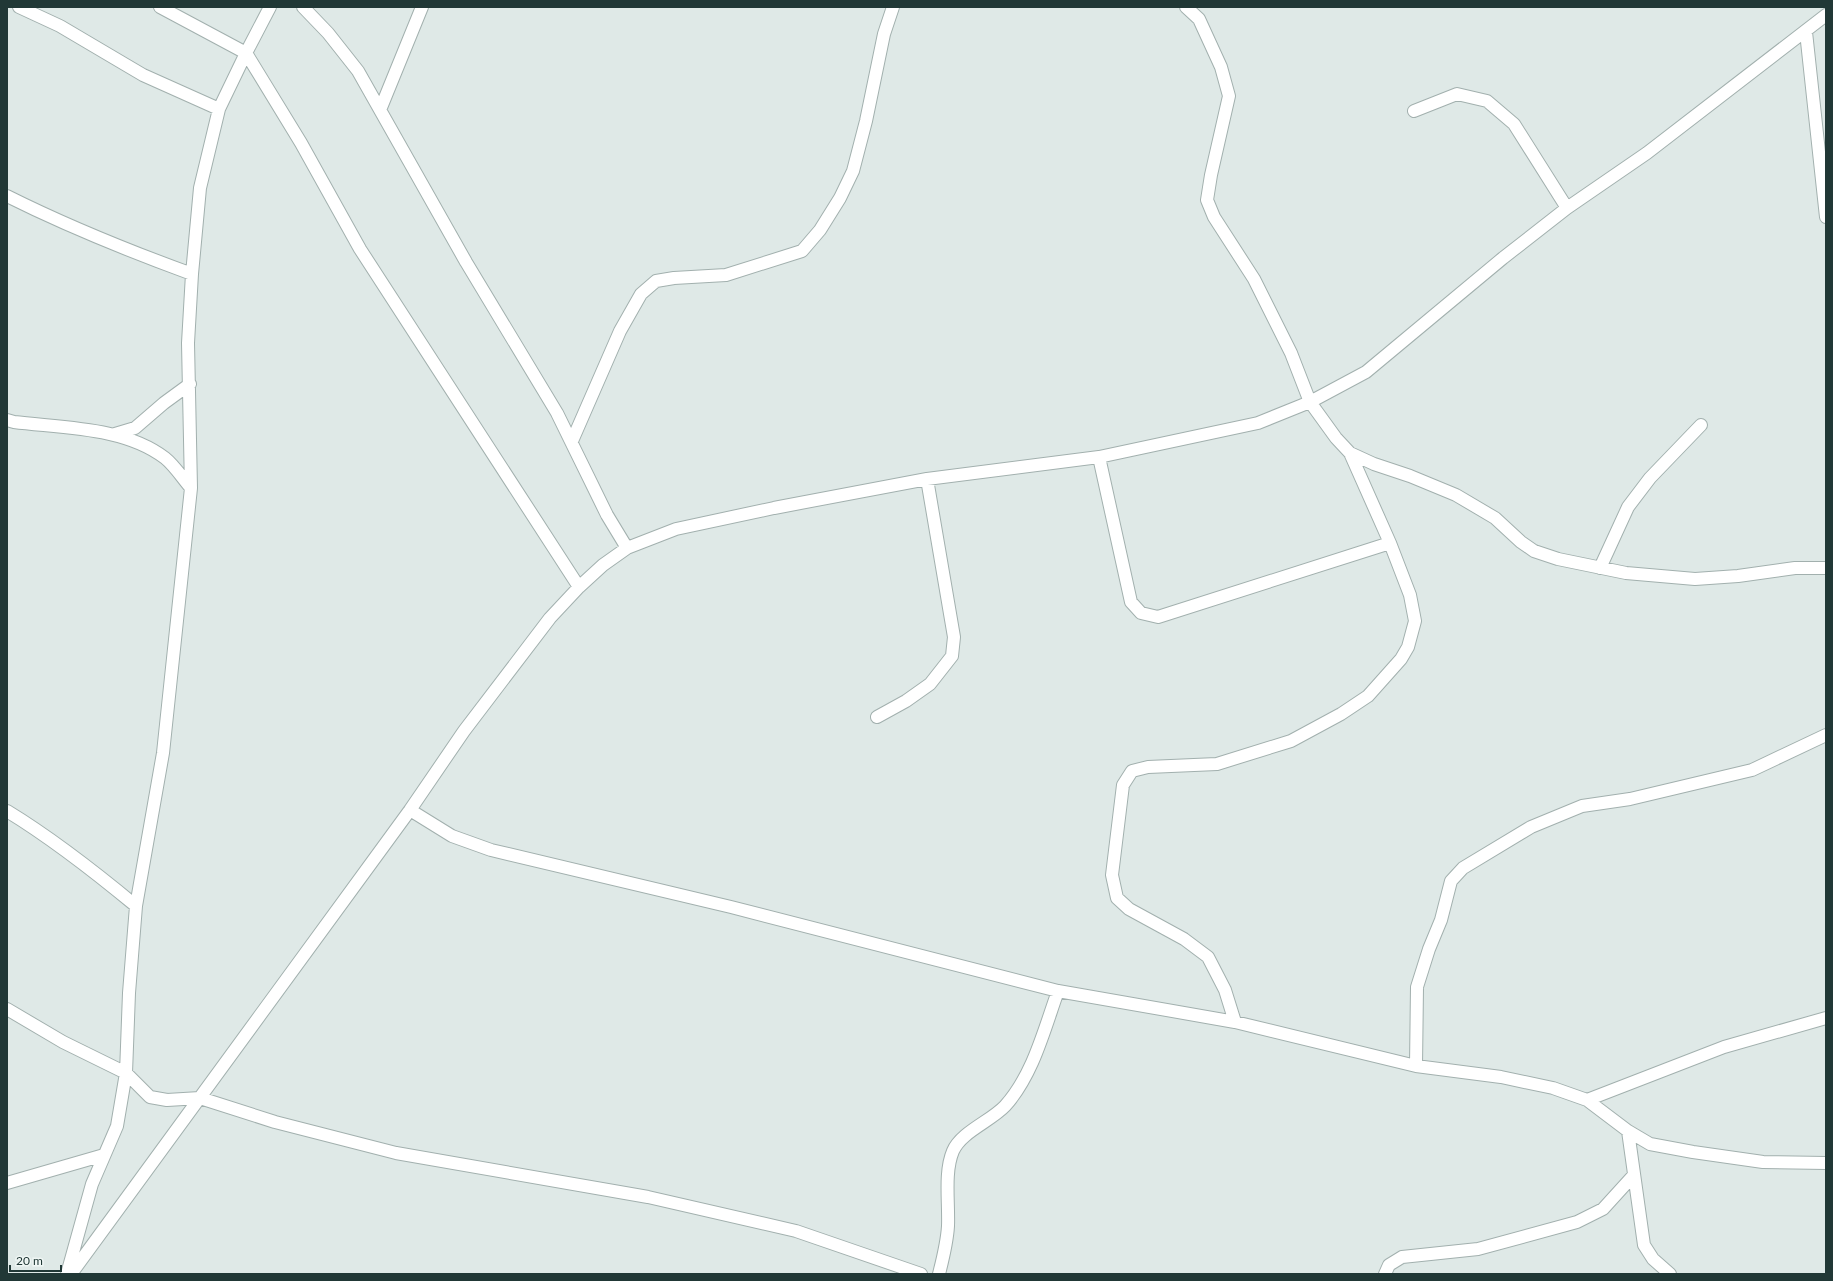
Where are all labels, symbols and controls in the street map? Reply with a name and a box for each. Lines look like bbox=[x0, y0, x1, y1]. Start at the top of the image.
scale bar bbox=[10, 1247, 61, 1273]
text: 20 m bbox=[16, 1253, 43, 1268]

